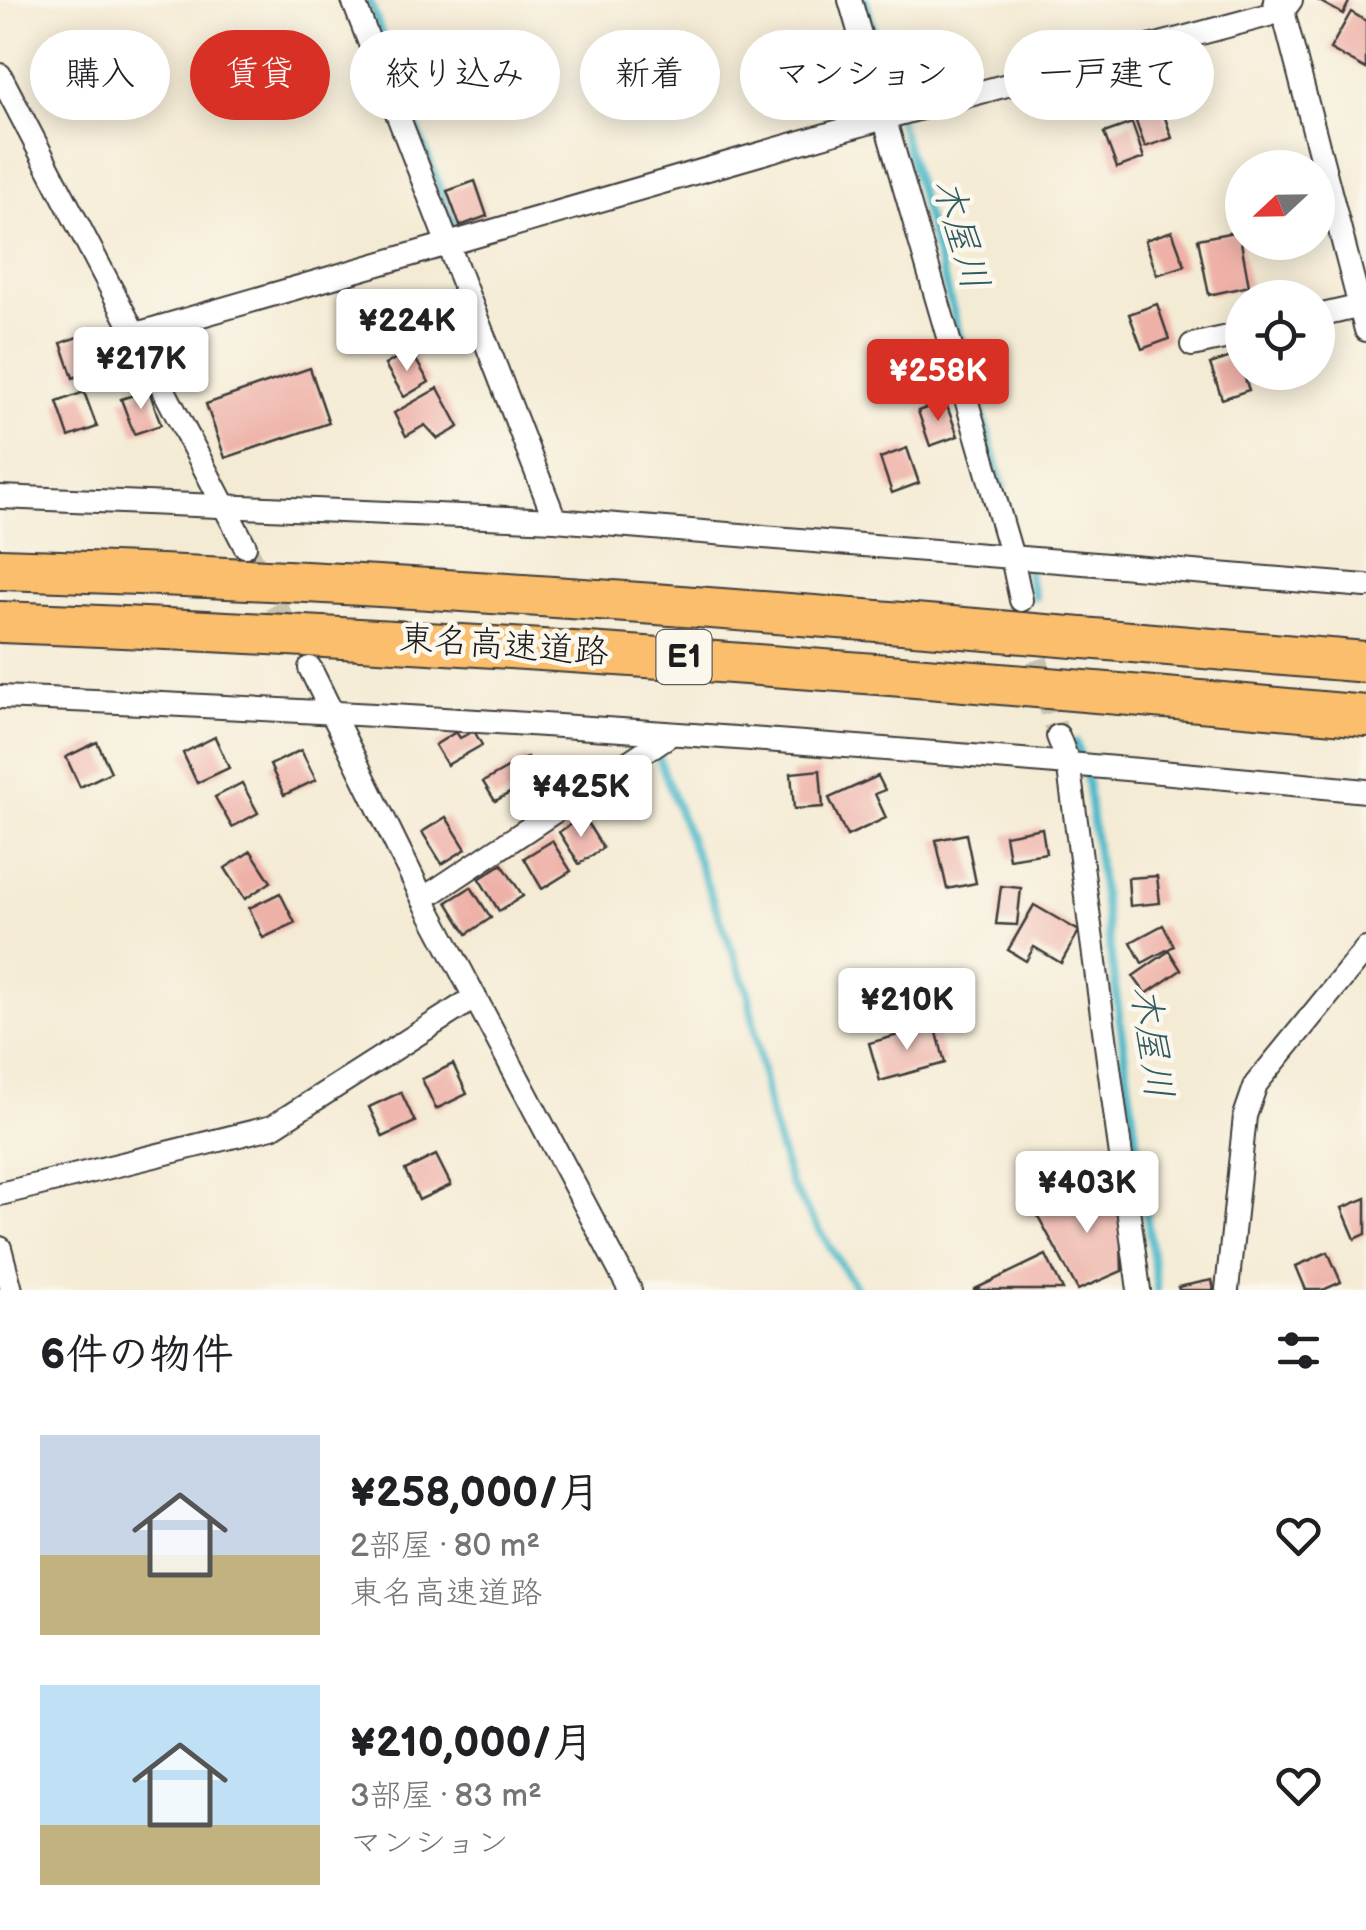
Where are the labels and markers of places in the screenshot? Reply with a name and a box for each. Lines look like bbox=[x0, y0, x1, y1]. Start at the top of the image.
pin: ¥224K bbox=[337, 289, 477, 374]
pin: ¥217K bbox=[71, 327, 211, 412]
pin: ¥258K bbox=[868, 339, 1008, 424]
pin: ¥425K bbox=[511, 755, 651, 840]
pin: ¥210K bbox=[837, 968, 977, 1053]
pin: ¥403K bbox=[1017, 1151, 1157, 1236]

